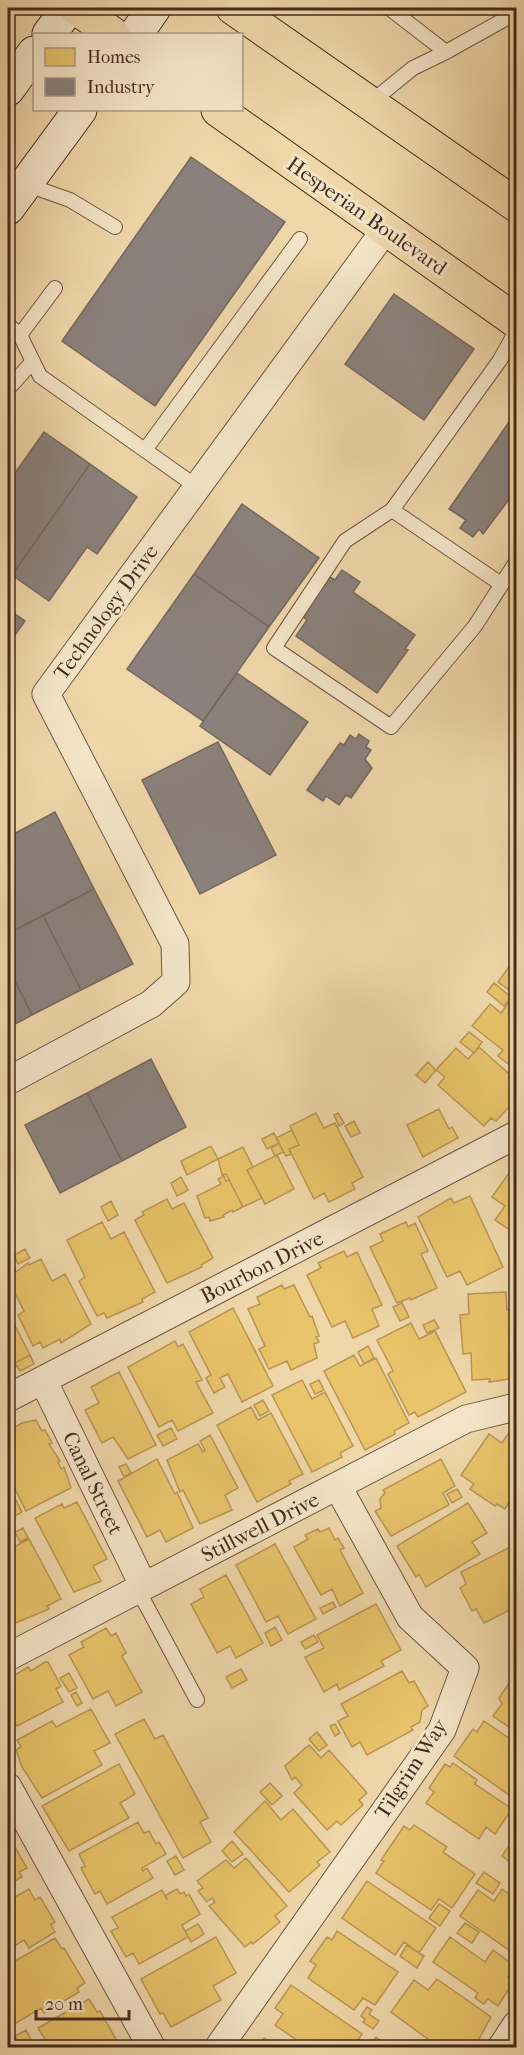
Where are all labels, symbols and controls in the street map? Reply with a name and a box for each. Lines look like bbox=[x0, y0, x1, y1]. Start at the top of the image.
legend bbox=[33, 33, 243, 111]
text: Homes bbox=[87, 47, 141, 68]
text: Industry bbox=[87, 77, 156, 98]
street label: Hesperian Boulevard bbox=[282, 152, 452, 281]
street label: Technology Drive bbox=[49, 540, 163, 684]
street label: Bourbon Drive bbox=[197, 1226, 327, 1308]
street label: Canal Street bbox=[58, 1428, 128, 1539]
street label: Stillwell Drive bbox=[197, 1487, 323, 1567]
street label: Tilgrim Way bbox=[370, 1714, 453, 1823]
scale bar bbox=[36, 1983, 129, 2021]
text: 20 m bbox=[45, 1994, 83, 2015]

